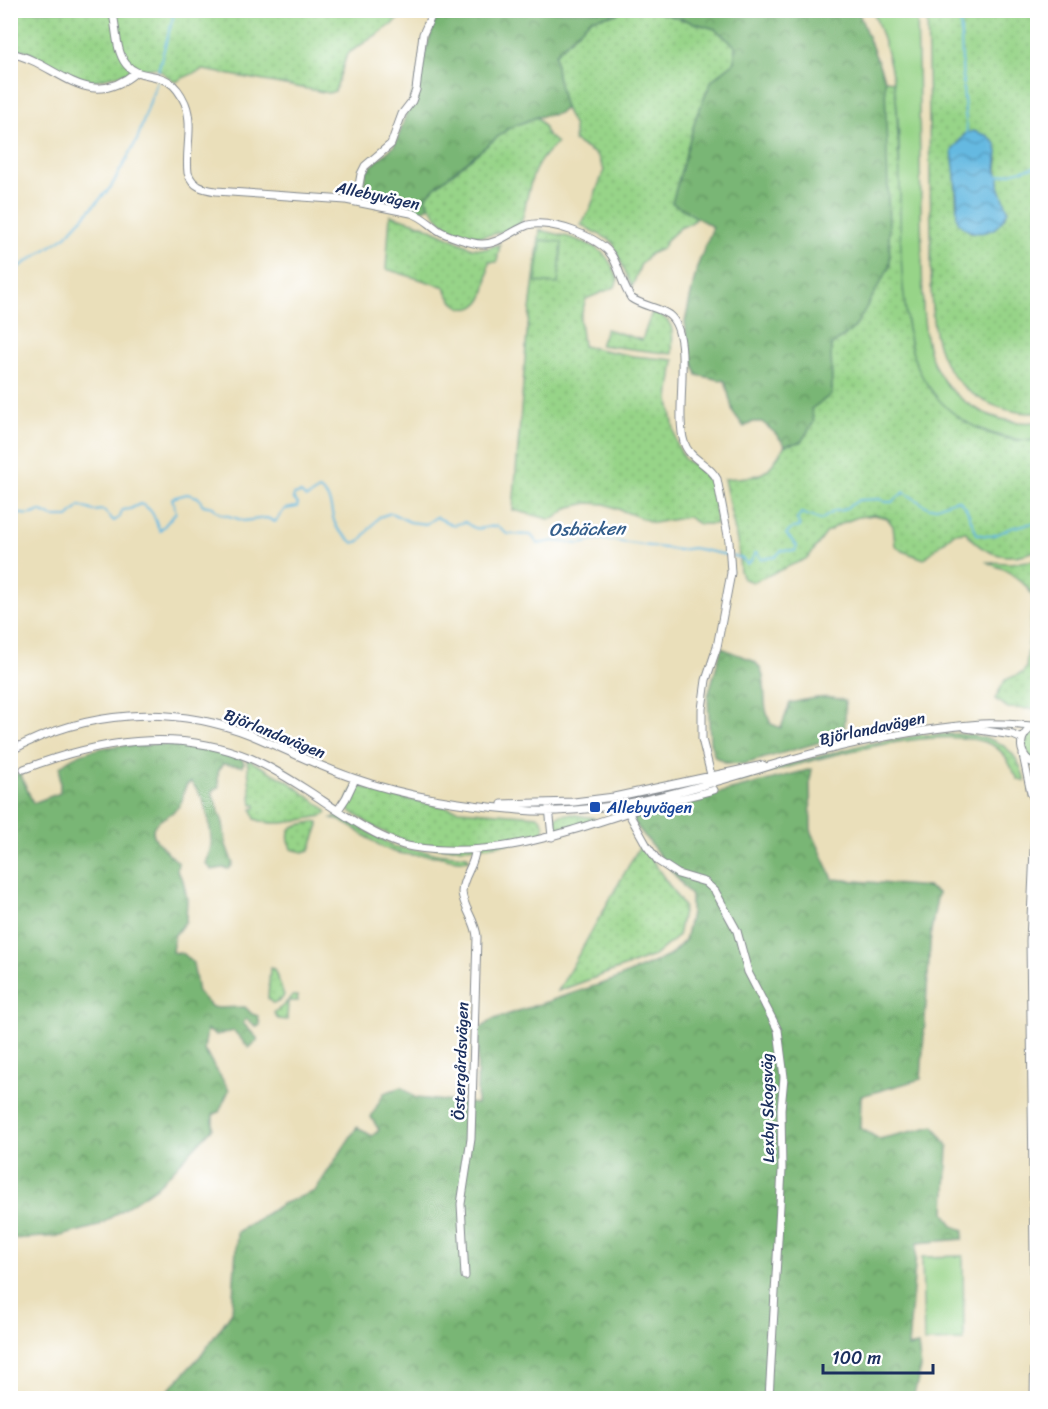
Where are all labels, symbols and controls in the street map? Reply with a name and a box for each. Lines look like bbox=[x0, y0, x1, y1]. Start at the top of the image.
street label: Allebyvägen bbox=[332, 172, 423, 219]
water label: Osbäcken bbox=[549, 512, 628, 546]
street label: Björlandavägen bbox=[220, 700, 330, 767]
street label: Björlandavägen bbox=[816, 703, 928, 754]
place label: Allebyvägen bbox=[606, 793, 692, 822]
marker: Allebyvägen bbox=[588, 800, 602, 814]
street label: Östergårdsvägen bbox=[444, 1001, 477, 1121]
street label: Lexby Skogsväg bbox=[752, 1053, 783, 1163]
scale bar bbox=[823, 1337, 932, 1375]
text: 100 m bbox=[832, 1342, 881, 1374]

